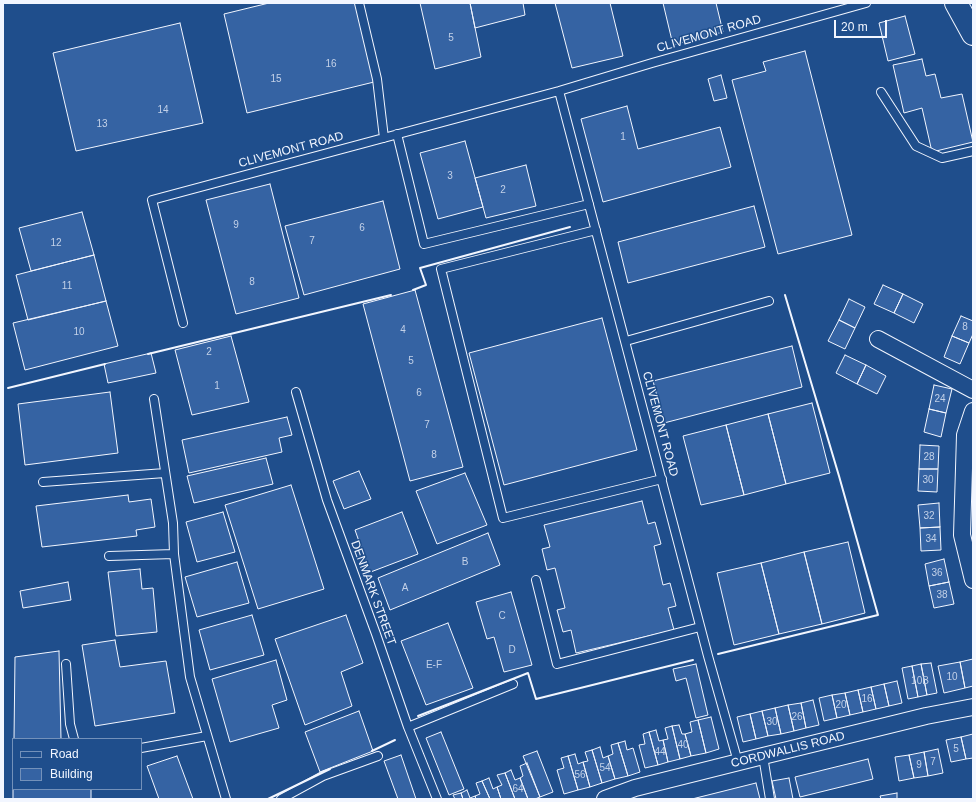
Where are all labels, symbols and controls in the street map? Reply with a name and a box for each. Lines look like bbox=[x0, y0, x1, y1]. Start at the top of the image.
street label: CLIVEMONT ROAD bbox=[655, 12, 763, 56]
scale bar bbox=[836, 12, 889, 38]
text: 20 m bbox=[841, 20, 868, 34]
house number: 5 bbox=[448, 32, 454, 44]
house number: 16 bbox=[325, 58, 337, 70]
house number: 15 bbox=[270, 73, 282, 85]
house number: 14 bbox=[157, 104, 169, 116]
house number: 13 bbox=[96, 118, 108, 130]
street label: CLIVEMONT ROAD bbox=[237, 129, 345, 171]
house number: 1 bbox=[620, 131, 626, 143]
house number: 3 bbox=[447, 170, 453, 182]
house number: 2 bbox=[500, 184, 506, 196]
house number: 9 bbox=[233, 219, 239, 231]
house number: 6 bbox=[359, 222, 365, 234]
house number: 7 bbox=[309, 235, 315, 247]
house number: 12 bbox=[50, 237, 62, 249]
house number: 8 bbox=[249, 276, 255, 288]
house number: 11 bbox=[62, 280, 72, 292]
house number: 8 bbox=[962, 321, 968, 333]
house number: 4 bbox=[400, 324, 406, 336]
house number: 10 bbox=[73, 326, 85, 338]
house number: 2 bbox=[206, 346, 212, 358]
house number: 5 bbox=[408, 355, 414, 367]
street label: CLIVEMONT ROAD bbox=[639, 370, 681, 478]
house number: 1 bbox=[214, 380, 220, 392]
house number: 6 bbox=[416, 387, 422, 399]
house number: 24 bbox=[934, 393, 946, 405]
house number: 7 bbox=[424, 419, 430, 431]
house number: 8 bbox=[431, 449, 437, 461]
house number: 28 bbox=[923, 451, 935, 463]
house number: 30 bbox=[922, 474, 934, 486]
house number: 32 bbox=[923, 510, 935, 522]
house number: 34 bbox=[925, 533, 937, 545]
street label: DENMARK STREET bbox=[347, 539, 399, 647]
house number: B bbox=[462, 556, 468, 568]
house number: 36 bbox=[931, 567, 943, 579]
house number: A bbox=[402, 582, 408, 594]
house number: 38 bbox=[936, 589, 948, 601]
house number: C bbox=[498, 610, 506, 622]
house number: D bbox=[508, 644, 516, 656]
house number: E-F bbox=[426, 659, 442, 671]
house number: 10 bbox=[946, 671, 958, 683]
house number: 10B bbox=[911, 675, 929, 687]
house number: 16 bbox=[861, 693, 873, 705]
house number: 20 bbox=[835, 699, 847, 711]
house number: 26 bbox=[791, 711, 803, 723]
house number: 30 bbox=[766, 716, 778, 728]
street label: CORDWALLIS ROAD bbox=[730, 729, 846, 771]
legend bbox=[12, 738, 142, 790]
house number: 40 bbox=[677, 739, 689, 751]
house number: 5 bbox=[953, 743, 959, 755]
house number: 44 bbox=[654, 746, 666, 758]
text: Road bbox=[50, 747, 79, 761]
house number: 7 bbox=[930, 756, 936, 768]
house number: 9 bbox=[916, 759, 922, 771]
house number: 54 bbox=[599, 762, 611, 774]
text: Building bbox=[50, 767, 93, 781]
house number: 56 bbox=[574, 769, 586, 781]
house number: 64 bbox=[512, 783, 524, 795]

